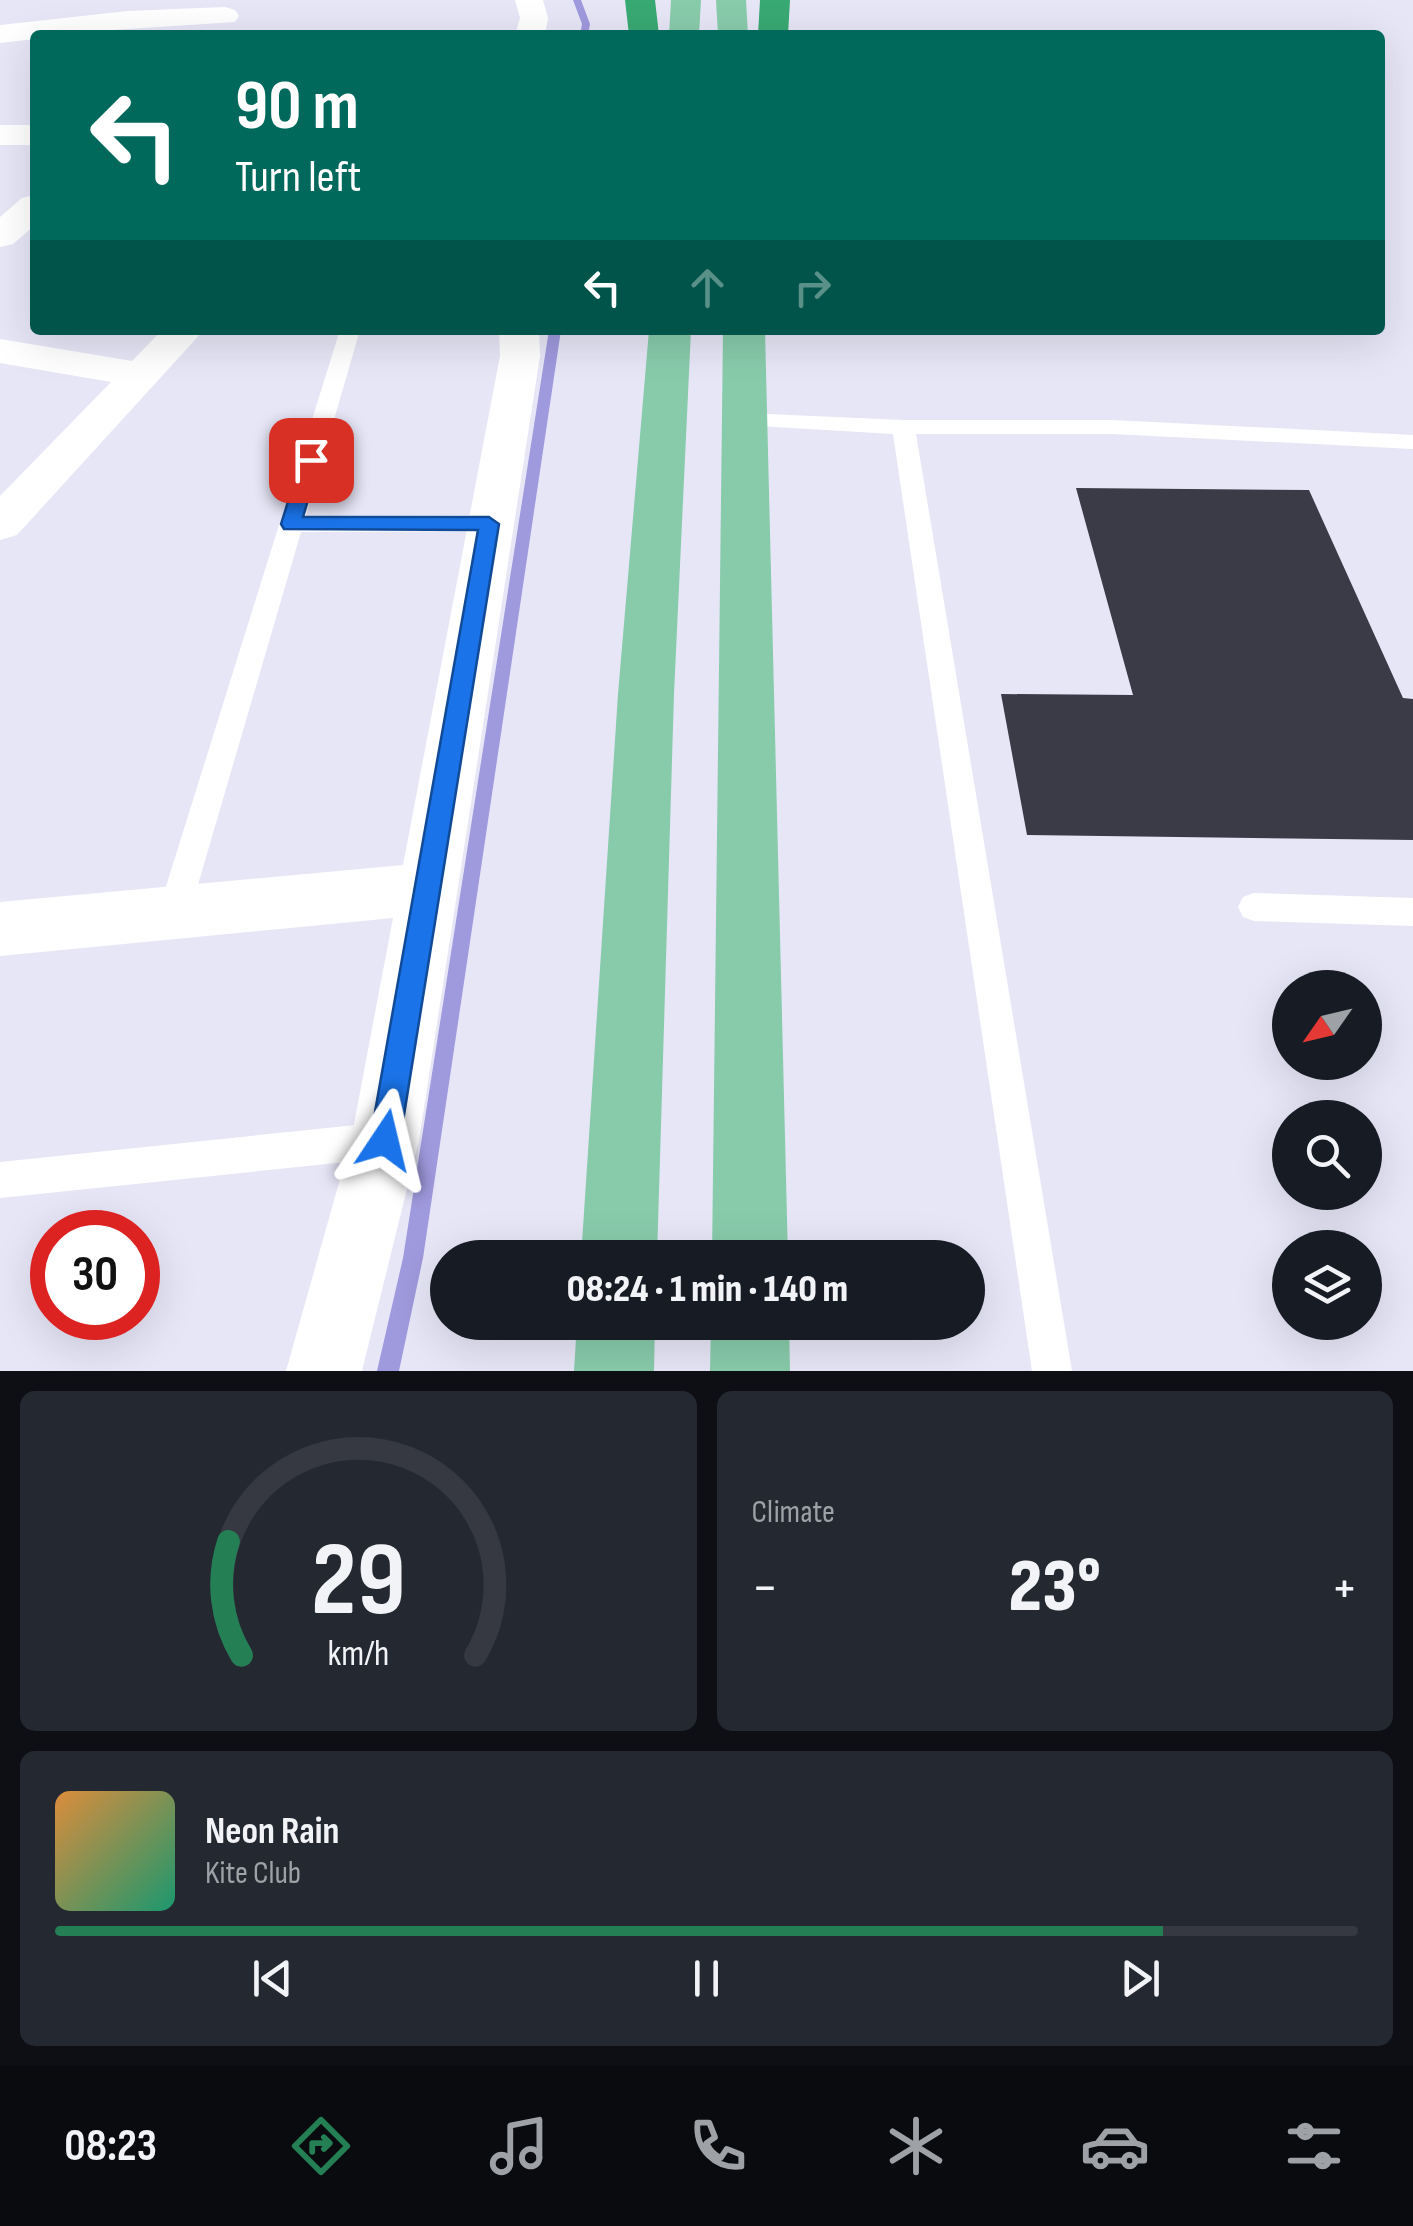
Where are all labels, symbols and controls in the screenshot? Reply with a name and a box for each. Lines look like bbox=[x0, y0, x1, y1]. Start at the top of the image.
text: 90 m bbox=[235, 65, 359, 149]
icon: left bbox=[70, 70, 200, 200]
text: Turn left bbox=[235, 150, 361, 205]
icon: left bbox=[575, 260, 630, 315]
icon: ahead bbox=[680, 260, 735, 315]
icon: right bbox=[785, 260, 840, 315]
pin bbox=[269, 418, 354, 503]
icon: arrive bbox=[284, 433, 339, 488]
north arrow bbox=[1272, 970, 1382, 1080]
map controls bbox=[1272, 970, 1382, 1340]
position arrow bbox=[333, 1088, 437, 1192]
button: search bbox=[1272, 1100, 1382, 1210]
speed limit sign: 30 bbox=[30, 1210, 160, 1340]
button: layers bbox=[1272, 1230, 1382, 1340]
text: 08:24 · 1 min · 140 m bbox=[567, 1267, 848, 1312]
text: Climate bbox=[752, 1493, 835, 1532]
text: 29 bbox=[311, 1519, 406, 1644]
text: 23° bbox=[1009, 1542, 1101, 1633]
text: − bbox=[752, 1555, 778, 1622]
text: + bbox=[1331, 1555, 1358, 1622]
text: km/h bbox=[327, 1633, 389, 1676]
text: Neon Rain bbox=[205, 1809, 339, 1854]
text: Kite Club bbox=[205, 1854, 301, 1893]
icon: previous bbox=[245, 1951, 300, 2006]
icon: pause bbox=[679, 1951, 734, 2006]
icon: next bbox=[1113, 1951, 1168, 2006]
icon: directions bbox=[286, 2111, 356, 2181]
icon: music bbox=[484, 2111, 554, 2181]
icon: phone bbox=[683, 2111, 753, 2181]
icon: climate bbox=[881, 2111, 951, 2181]
icon: car bbox=[1080, 2111, 1150, 2181]
icon: filters bbox=[1279, 2111, 1349, 2181]
text: 08:23 bbox=[64, 2119, 157, 2174]

